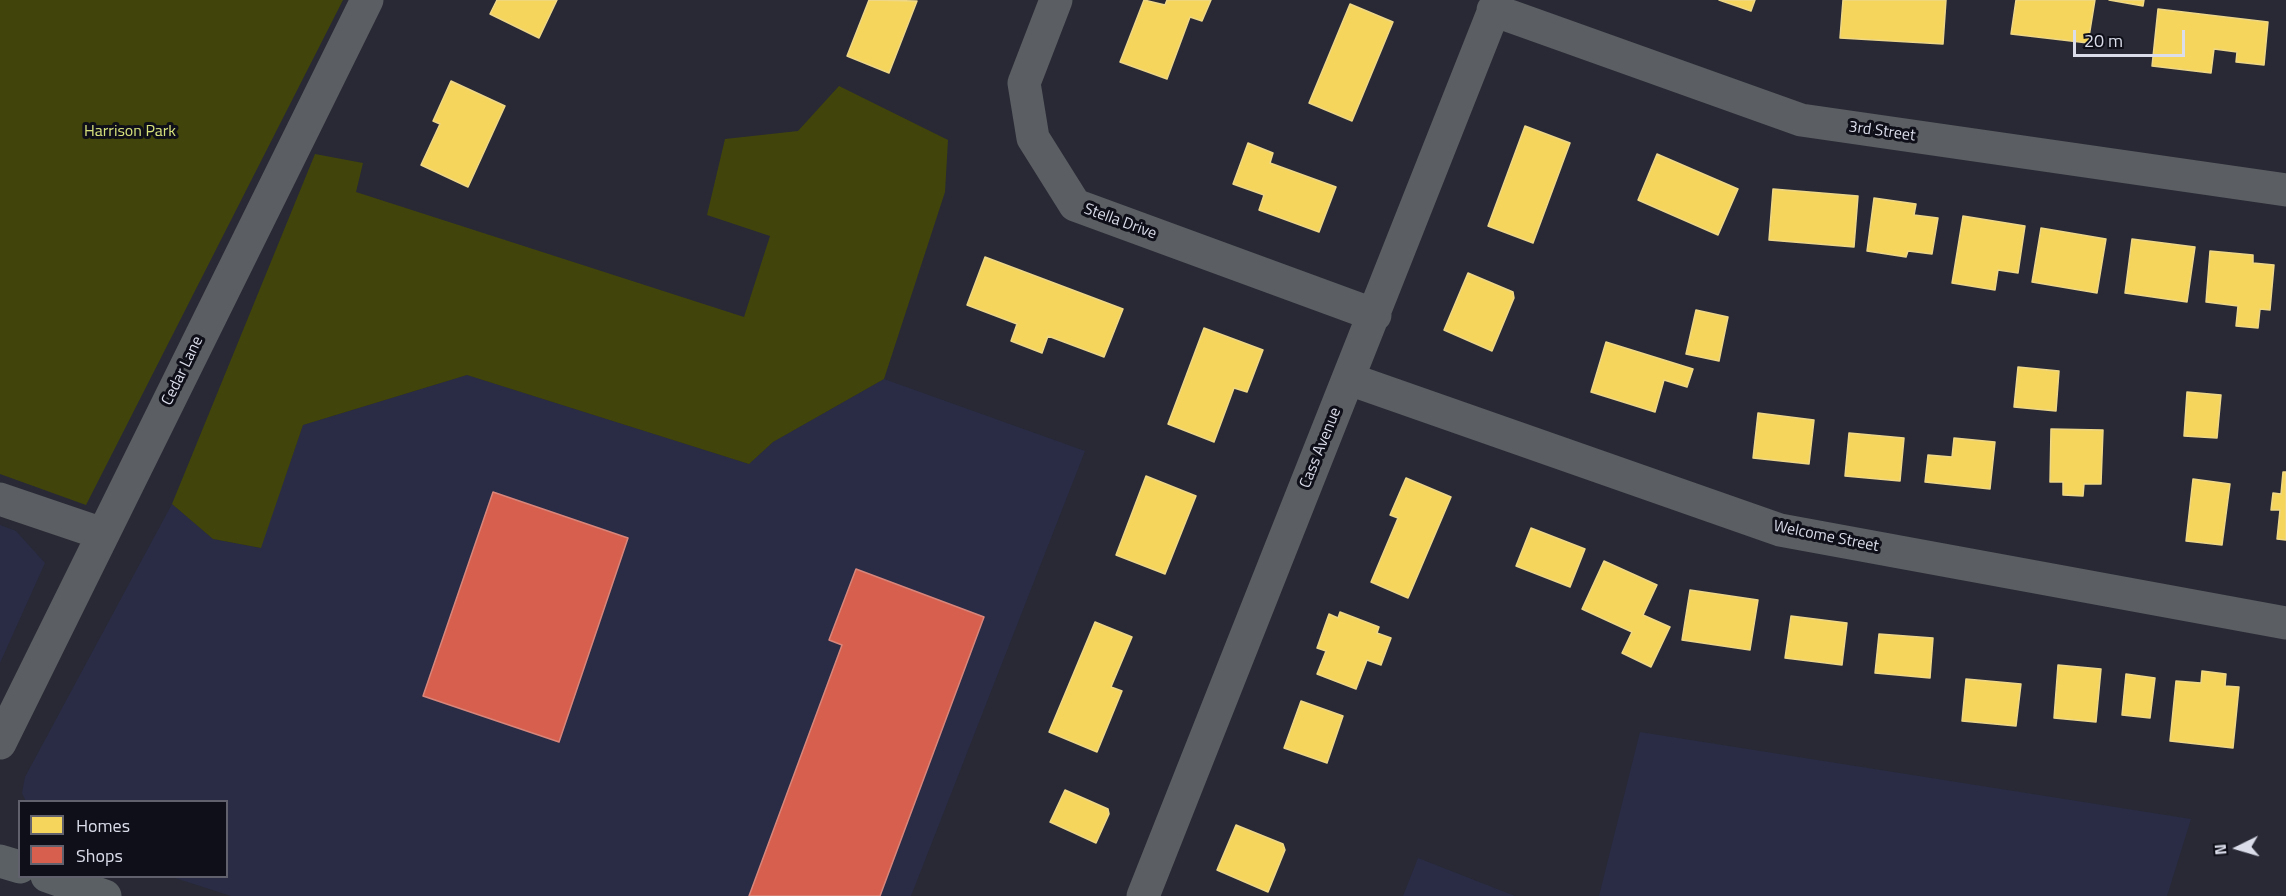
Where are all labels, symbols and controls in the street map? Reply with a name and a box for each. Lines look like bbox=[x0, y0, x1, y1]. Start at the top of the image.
scale bar bbox=[2076, 18, 2188, 56]
text: 20 m bbox=[2084, 27, 2123, 54]
street label: 3rd Street bbox=[1847, 118, 1917, 146]
park label: Harrison Park bbox=[84, 122, 176, 142]
street label: Stella Drive bbox=[1081, 200, 1159, 244]
street label: Cedar Lane bbox=[158, 333, 208, 409]
street label: Cass Avenue bbox=[1296, 405, 1346, 491]
street label: Welcome Street bbox=[1772, 517, 1880, 557]
legend bbox=[18, 800, 228, 878]
text: Homes bbox=[76, 812, 130, 839]
north arrow bbox=[2208, 818, 2268, 878]
text: Shops bbox=[76, 842, 123, 869]
text: N bbox=[2208, 843, 2233, 856]

